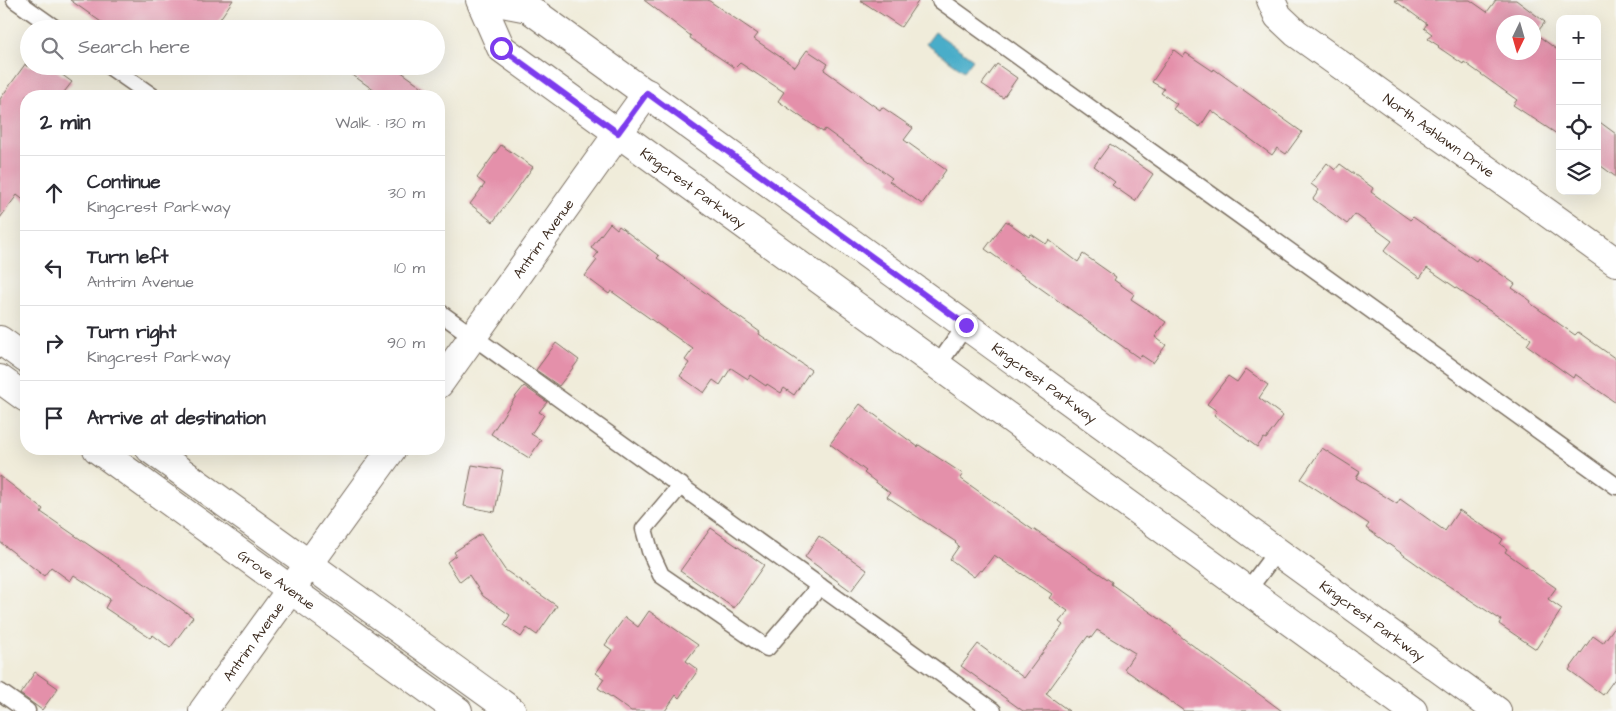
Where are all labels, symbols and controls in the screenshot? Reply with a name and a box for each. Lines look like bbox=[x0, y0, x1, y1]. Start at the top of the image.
north arrow bbox=[1496, 15, 1541, 60]
map controls bbox=[1556, 15, 1601, 195]
button: + bbox=[1556, 15, 1601, 60]
search box bbox=[20, 20, 445, 75]
icon: search bbox=[38, 34, 66, 62]
text: Search here bbox=[78, 34, 190, 61]
route start bbox=[490, 37, 513, 60]
button: − bbox=[1556, 60, 1601, 105]
street label: North Ashlawn Drive bbox=[1379, 89, 1498, 183]
button: locate bbox=[1556, 105, 1601, 150]
text: 2 min bbox=[40, 108, 90, 137]
text: Walk · 130 m bbox=[335, 112, 425, 134]
street label: Kingcrest Parkway bbox=[636, 143, 750, 234]
button: layers bbox=[1556, 150, 1601, 195]
text: Continue bbox=[87, 169, 161, 196]
icon: ahead bbox=[40, 179, 68, 207]
text: 30 m bbox=[388, 182, 425, 204]
street label: Antrim Avenue bbox=[509, 195, 579, 283]
text: Kingcrest Parkway bbox=[87, 196, 231, 218]
text: Turn left bbox=[87, 244, 168, 271]
icon: left bbox=[40, 254, 68, 282]
text: 10 m bbox=[394, 257, 425, 279]
text: Antrim Avenue bbox=[87, 271, 194, 293]
route end bbox=[955, 314, 978, 337]
text: Turn right bbox=[87, 319, 176, 346]
icon: right bbox=[40, 329, 68, 357]
text: 90 m bbox=[387, 332, 425, 354]
street label: Kingcrest Parkway bbox=[987, 339, 1101, 429]
text: Kingcrest Parkway bbox=[87, 346, 231, 368]
icon: arrive bbox=[40, 404, 68, 432]
text: Arrive at destination bbox=[87, 405, 266, 432]
street label: Grove Avenue bbox=[233, 545, 319, 615]
street label: Kingcrest Parkway bbox=[1315, 576, 1429, 667]
street label: Antrim Avenue bbox=[219, 598, 290, 686]

